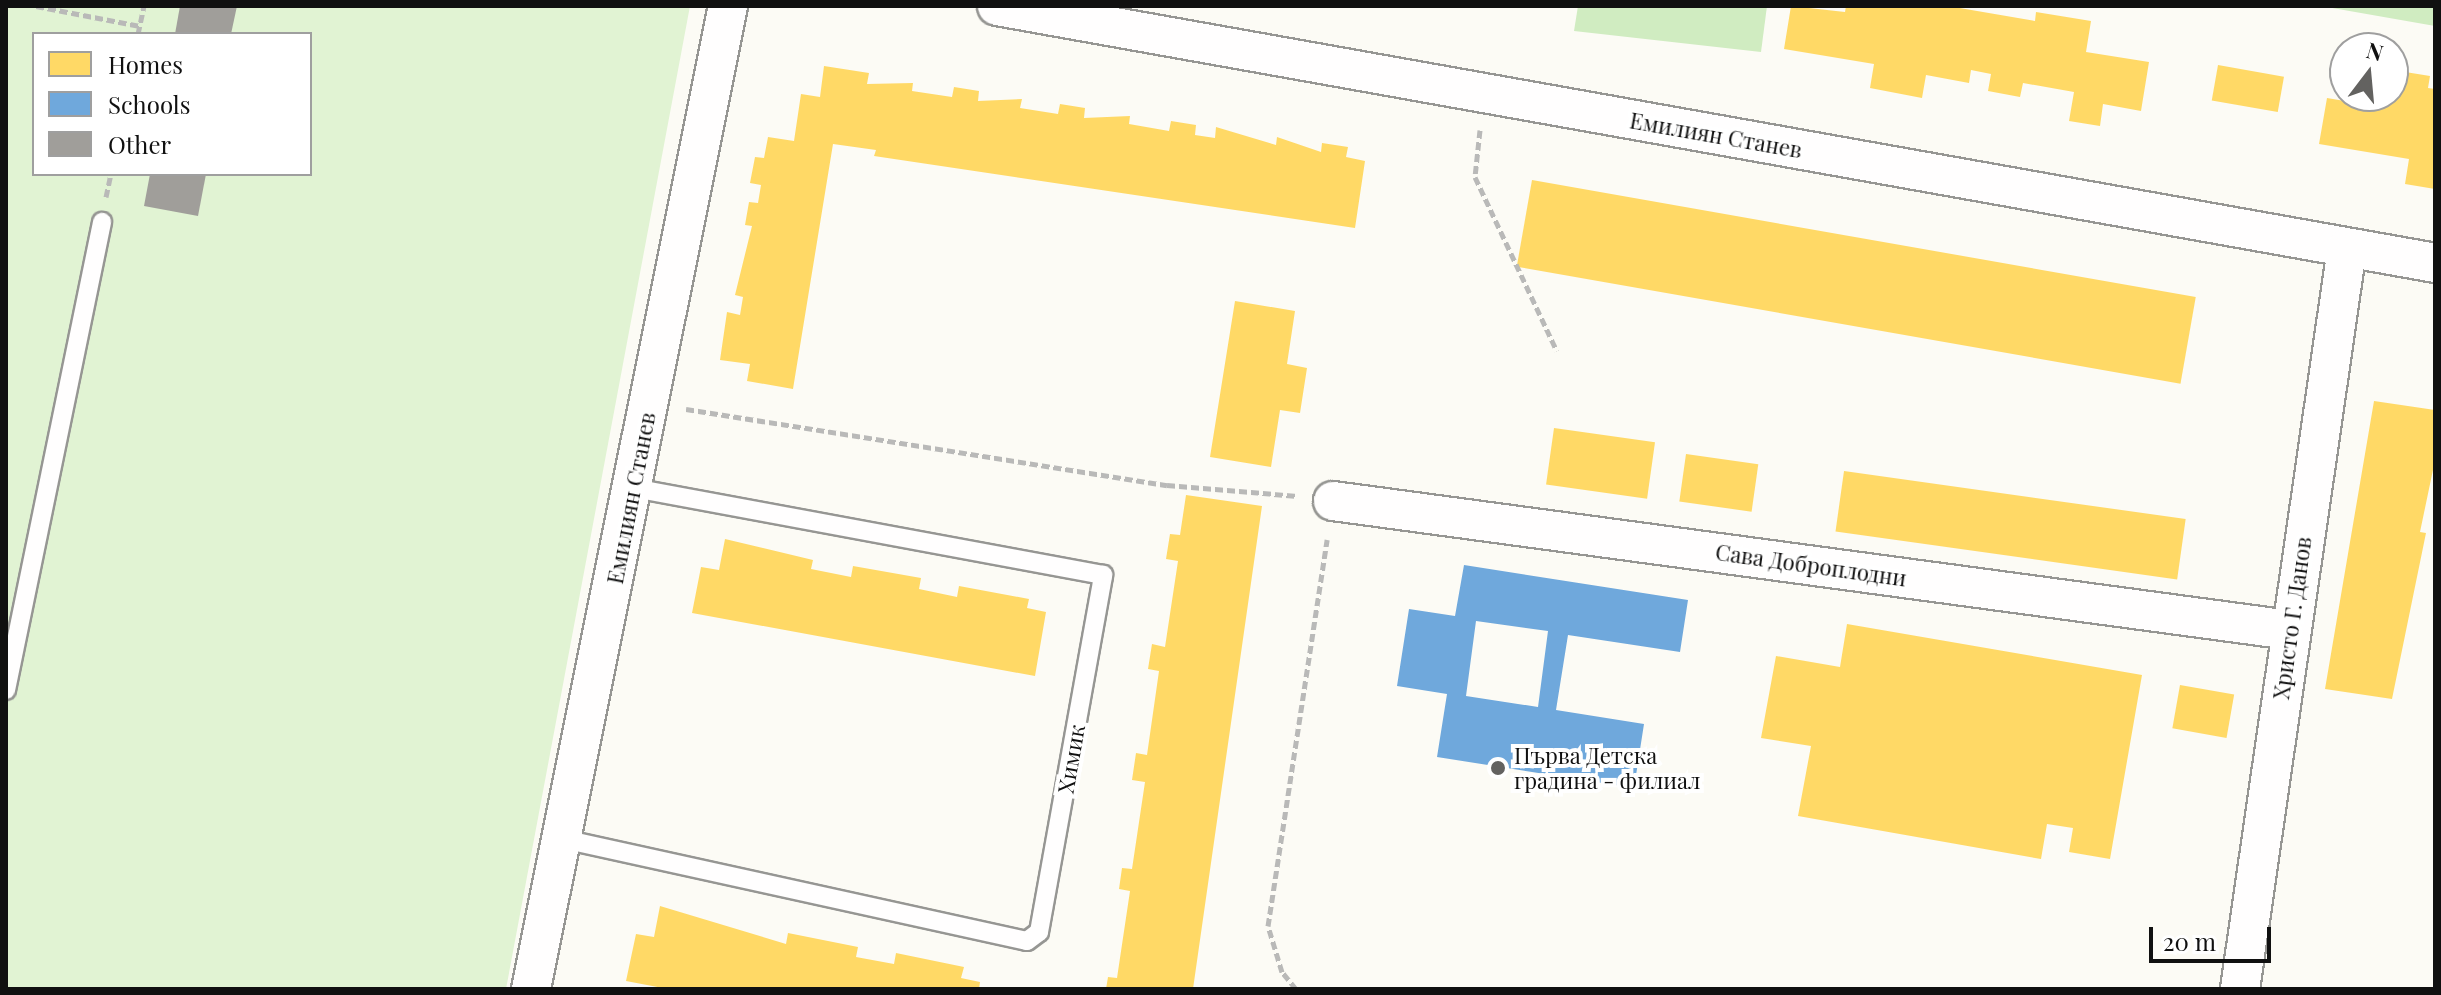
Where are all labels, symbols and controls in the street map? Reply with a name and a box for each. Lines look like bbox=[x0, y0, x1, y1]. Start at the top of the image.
legend bbox=[32, 32, 312, 176]
north arrow bbox=[2329, 32, 2409, 112]
text: N bbox=[2363, 34, 2387, 67]
text: Homes bbox=[108, 48, 183, 80]
text: Schools bbox=[108, 88, 190, 120]
street label: Емилиян Станев bbox=[1628, 107, 1804, 163]
text: Other bbox=[108, 128, 171, 160]
street label: Емилиян Станев bbox=[601, 410, 661, 586]
street label: Христо Г. Данов bbox=[2267, 535, 2317, 701]
street label: Сава Доброплодни bbox=[1714, 539, 1908, 591]
street label: Химик bbox=[1052, 722, 1090, 796]
place label: Първа Детска градина - филиал bbox=[1514, 742, 1700, 794]
marker: Първа Детска градина - филиал bbox=[1489, 759, 1507, 777]
scale bar bbox=[2153, 911, 2275, 961]
text: 20 m bbox=[2163, 925, 2216, 957]

